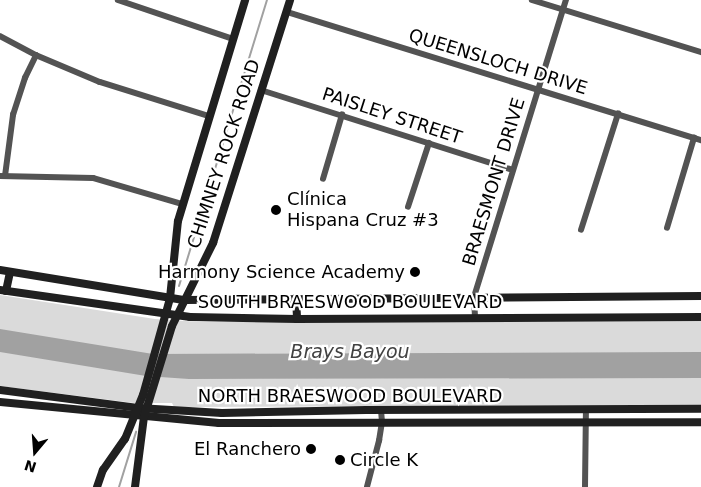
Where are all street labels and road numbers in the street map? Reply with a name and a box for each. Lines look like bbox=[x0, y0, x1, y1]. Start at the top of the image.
street label: QUEENSLOCH DRIVE bbox=[406, 25, 590, 99]
street label: CHIMNEY ROCK ROAD bbox=[183, 57, 265, 251]
street label: PAISLEY STREET bbox=[319, 83, 465, 149]
street label: BRAESMONT DRIVE bbox=[458, 95, 530, 269]
street label: SOUTH BRAESWOOD BOULEVARD bbox=[198, 291, 502, 313]
street label: NORTH BRAESWOOD BOULEVARD bbox=[198, 385, 502, 407]

